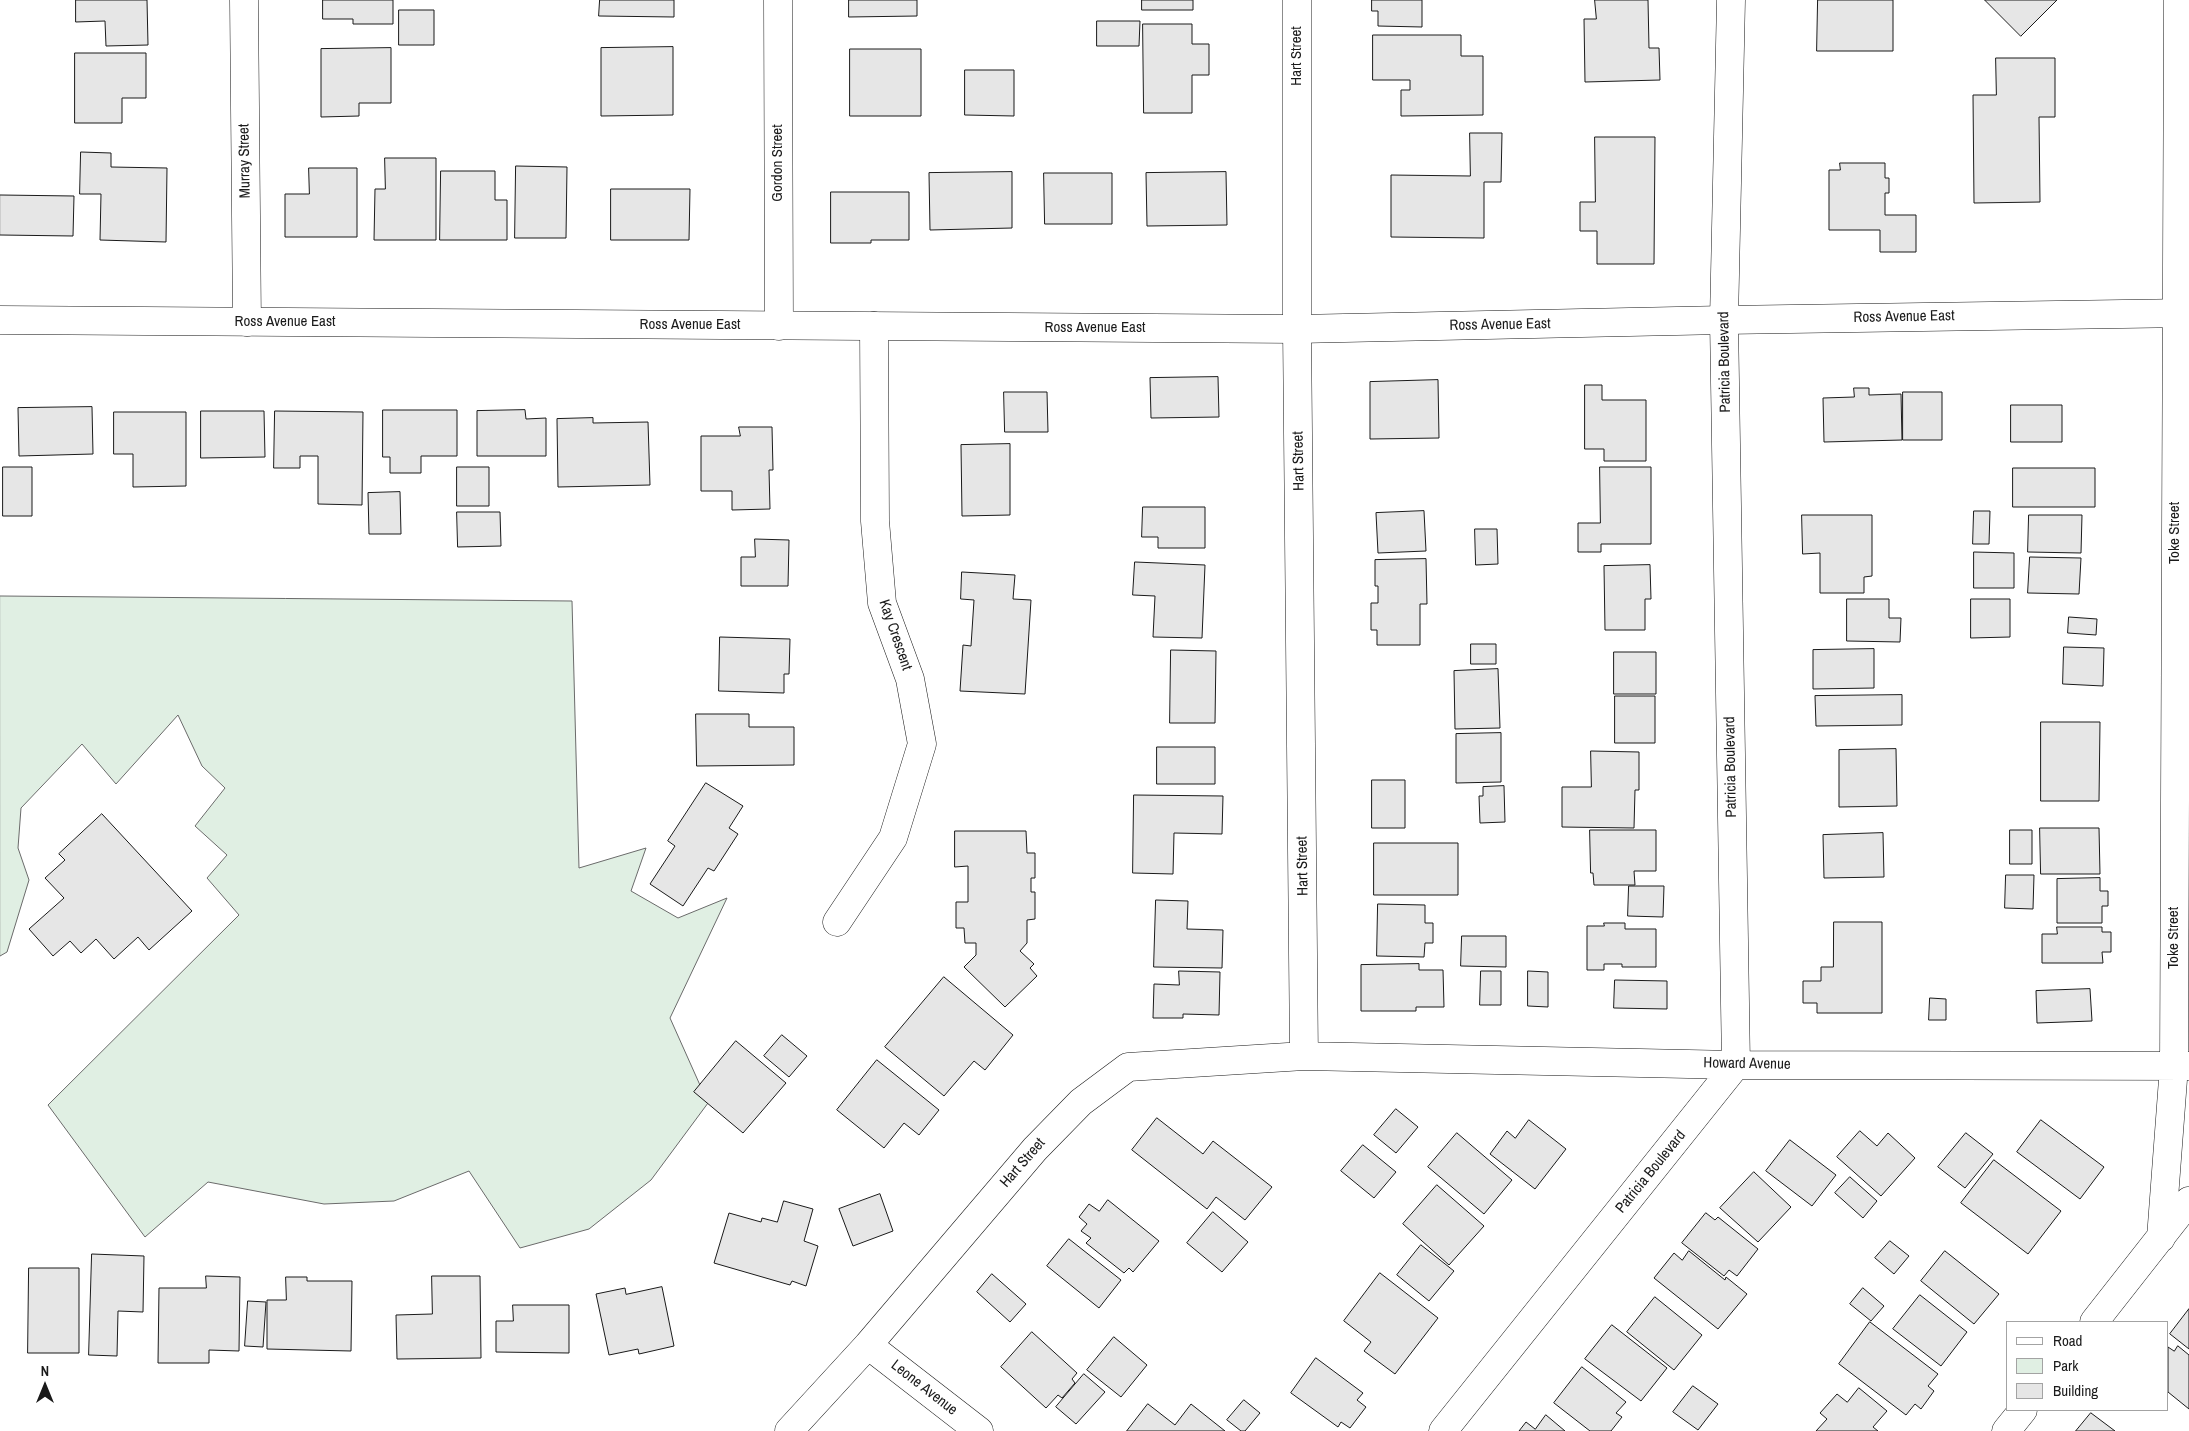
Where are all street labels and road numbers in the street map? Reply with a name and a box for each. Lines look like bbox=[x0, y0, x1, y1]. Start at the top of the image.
street label: Hart Street bbox=[1288, 26, 1306, 86]
street label: Murray Street bbox=[235, 124, 255, 198]
street label: Gordon Street bbox=[769, 124, 787, 202]
street label: Ross Avenue East bbox=[1853, 307, 1955, 327]
street label: Patricia Boulevard bbox=[1715, 311, 1735, 413]
street label: Ross Avenue East bbox=[235, 313, 335, 331]
street label: Ross Avenue East bbox=[1449, 315, 1551, 335]
street label: Ross Avenue East bbox=[640, 316, 740, 334]
street label: Ross Avenue East bbox=[1045, 319, 1145, 337]
street label: Hart Street bbox=[1289, 431, 1309, 491]
street label: Toke Street bbox=[2166, 502, 2184, 564]
street label: Kay Crescent bbox=[874, 597, 916, 673]
street label: Patricia Boulevard bbox=[1721, 716, 1741, 818]
street label: Hart Street bbox=[1293, 836, 1313, 896]
street label: Toke Street bbox=[2165, 907, 2183, 969]
street label: Howard Avenue bbox=[1703, 1054, 1791, 1074]
street label: Patricia Boulevard bbox=[1612, 1127, 1690, 1217]
street label: Hart Street bbox=[997, 1135, 1049, 1191]
street label: Leone Avenue bbox=[887, 1357, 961, 1419]

